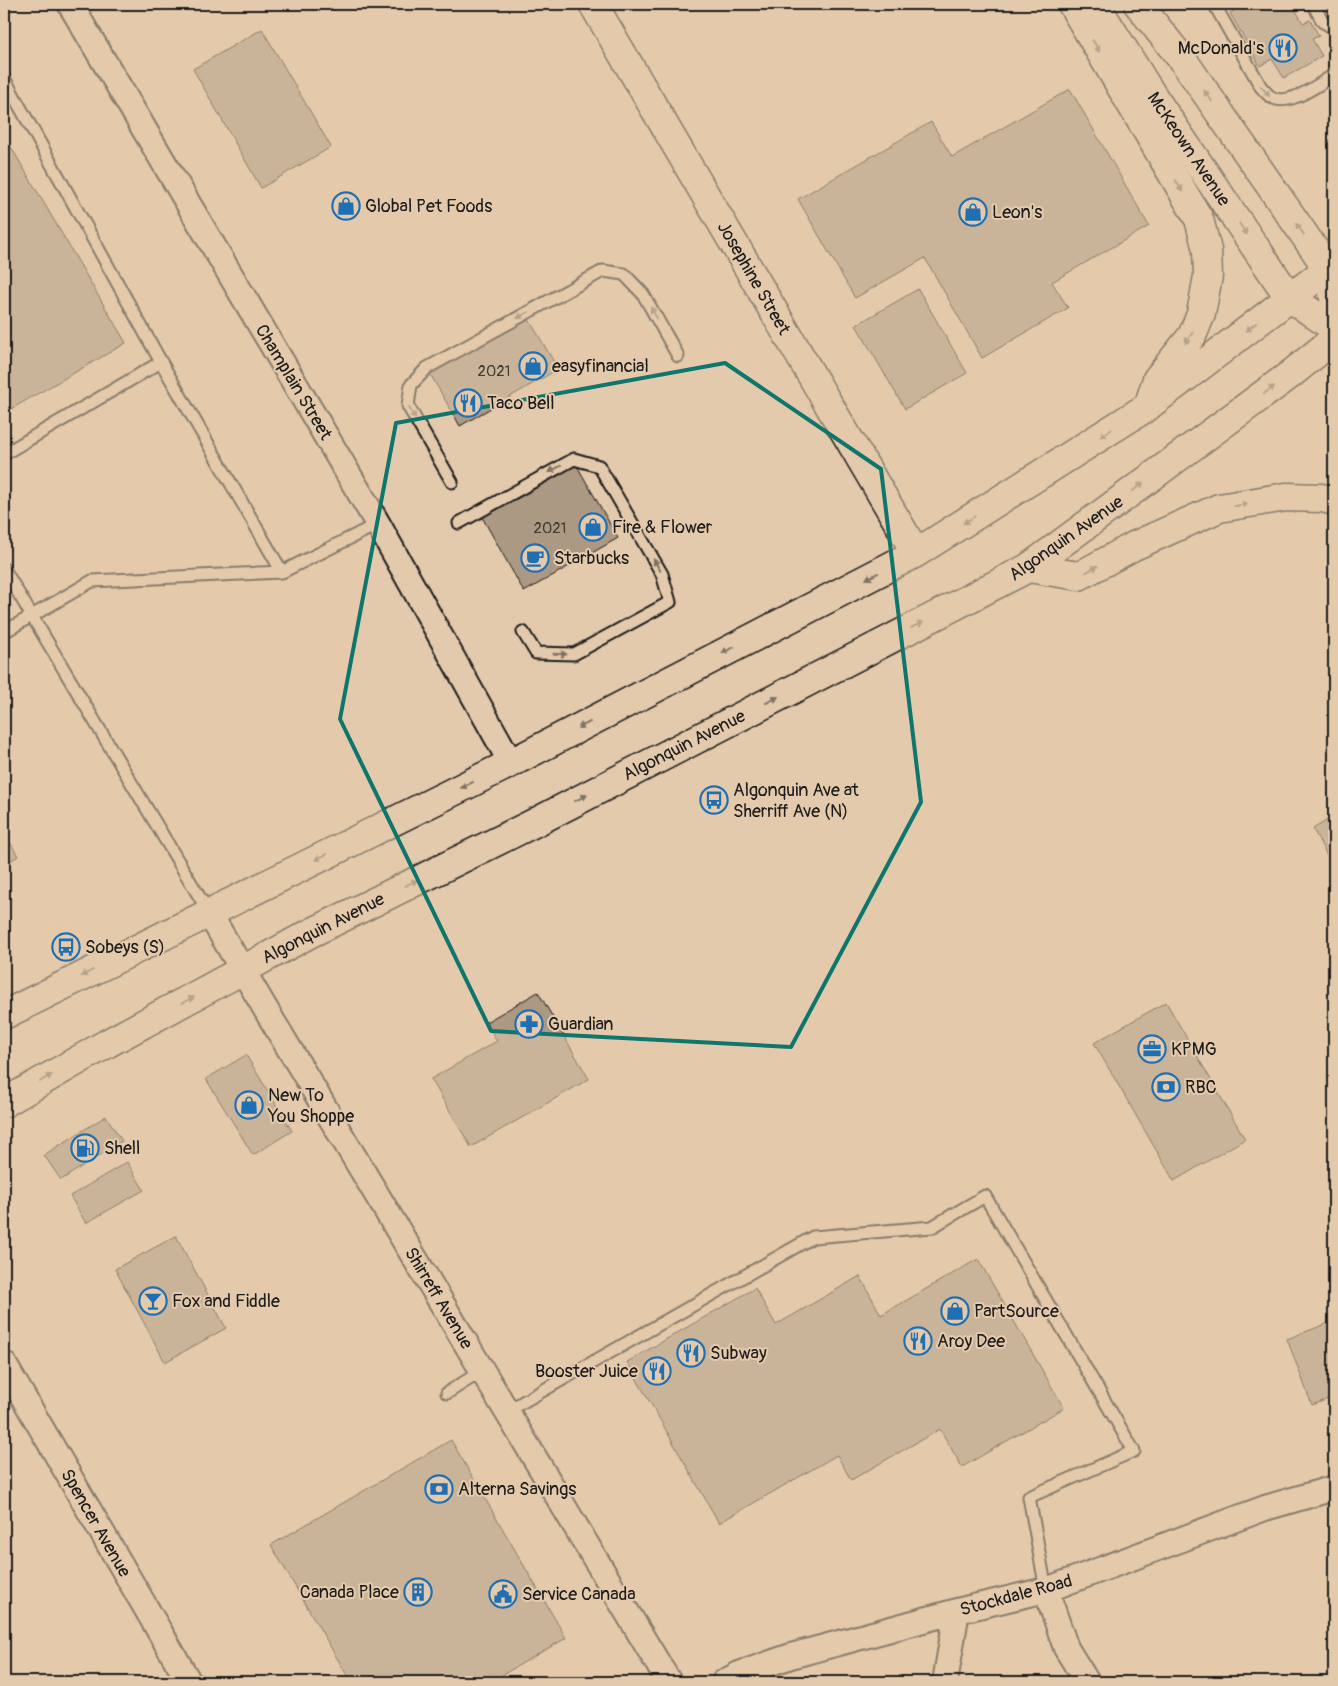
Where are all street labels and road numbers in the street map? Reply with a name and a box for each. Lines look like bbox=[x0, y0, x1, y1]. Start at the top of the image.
street label: McKeown Avenue bbox=[1142, 88, 1235, 211]
street label: Josephine Street bbox=[712, 217, 796, 340]
street label: Champlain Street bbox=[250, 320, 338, 445]
street label: Algonquin Avenue bbox=[1005, 490, 1128, 586]
street label: Algonquin Avenue bbox=[619, 705, 750, 786]
street label: Algonquin Avenue bbox=[258, 888, 389, 969]
street label: Shirreff Avenue bbox=[399, 1243, 478, 1353]
street label: Spencer Avenue bbox=[55, 1465, 136, 1582]
street label: Stockdale Road bbox=[957, 1569, 1075, 1622]

